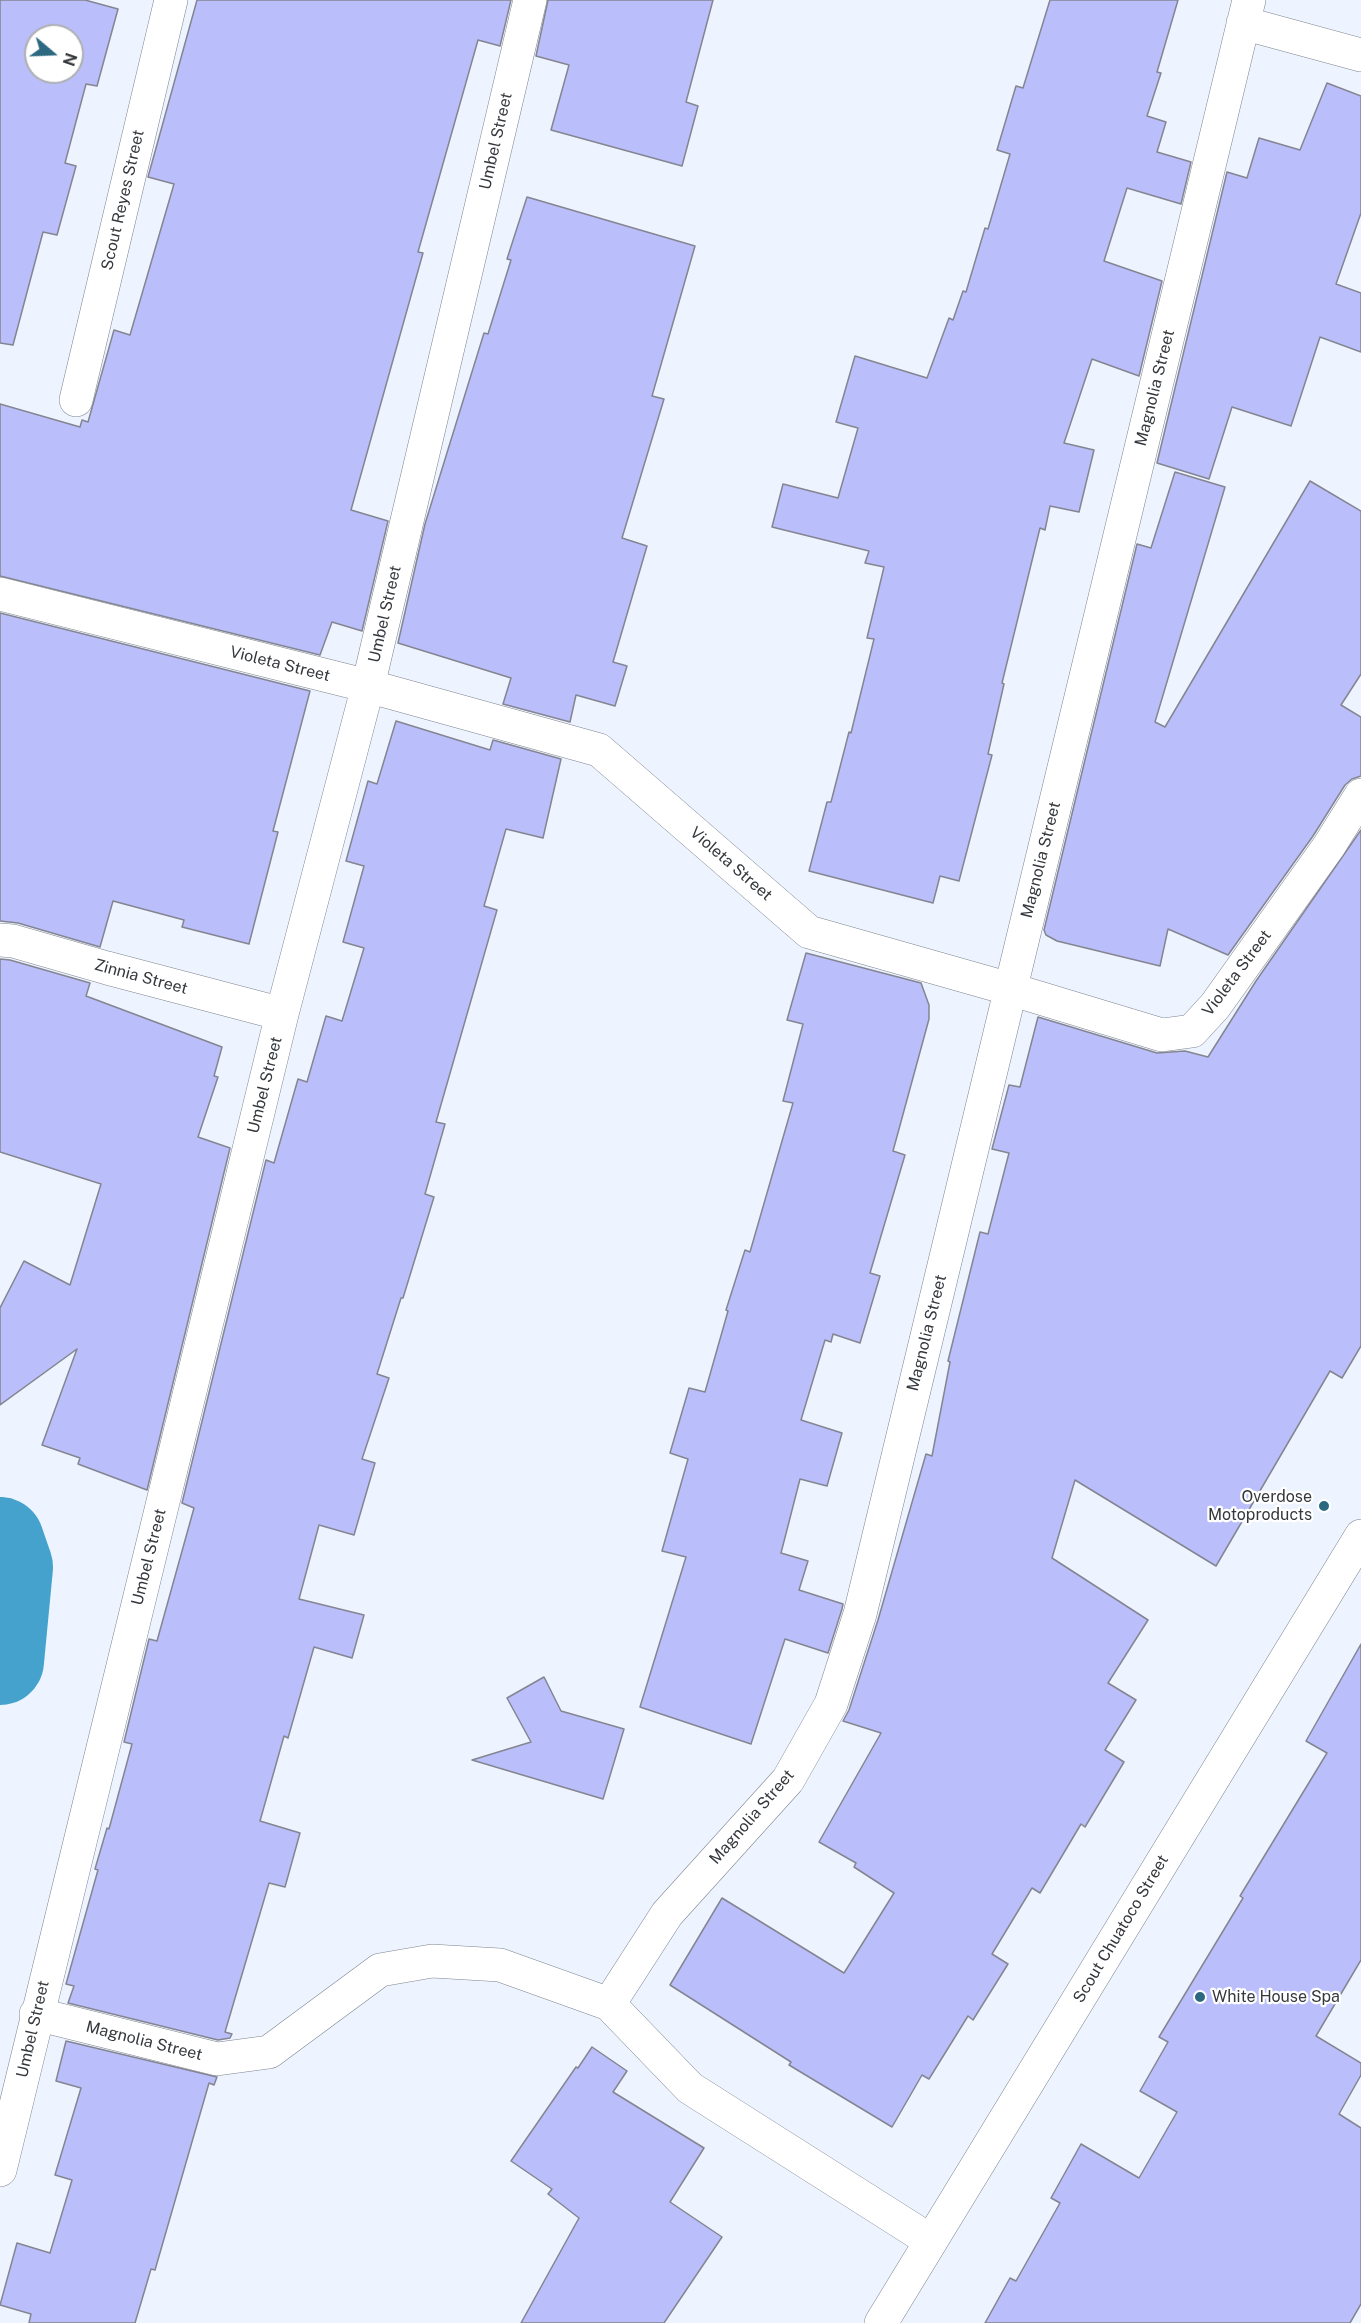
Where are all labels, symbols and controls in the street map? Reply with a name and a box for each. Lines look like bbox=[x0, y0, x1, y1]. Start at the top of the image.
north arrow bbox=[24, 24, 84, 84]
text: N bbox=[59, 50, 81, 68]
street label: Umbel Street bbox=[475, 91, 517, 191]
street label: Scout Reyes Street bbox=[98, 128, 148, 272]
street label: Magnolia Street bbox=[1131, 328, 1179, 448]
street label: Umbel Street bbox=[364, 564, 406, 664]
street label: Violeta Street bbox=[228, 642, 332, 686]
street label: Magnolia Street bbox=[1017, 800, 1065, 920]
street label: Violeta Street bbox=[686, 823, 776, 905]
street label: Violeta Street bbox=[1198, 926, 1276, 1020]
street label: Zinnia Street bbox=[92, 955, 190, 999]
street label: Umbel Street bbox=[244, 1035, 286, 1135]
street label: Magnolia Street bbox=[903, 1273, 951, 1393]
place label: Overdose Motoproducts bbox=[1208, 1487, 1312, 1525]
marker: Overdose Motoproducts bbox=[1317, 1499, 1331, 1513]
street label: Umbel Street bbox=[128, 1507, 170, 1607]
street label: Magnolia Street bbox=[706, 1766, 798, 1868]
street label: Scout Chuatoco Street bbox=[1069, 1852, 1173, 2006]
street label: Umbel Street bbox=[12, 1979, 54, 2079]
place label: White House Spa bbox=[1212, 1987, 1340, 2007]
marker: White House Spa bbox=[1193, 1990, 1207, 2004]
street label: Magnolia Street bbox=[84, 2017, 204, 2065]

